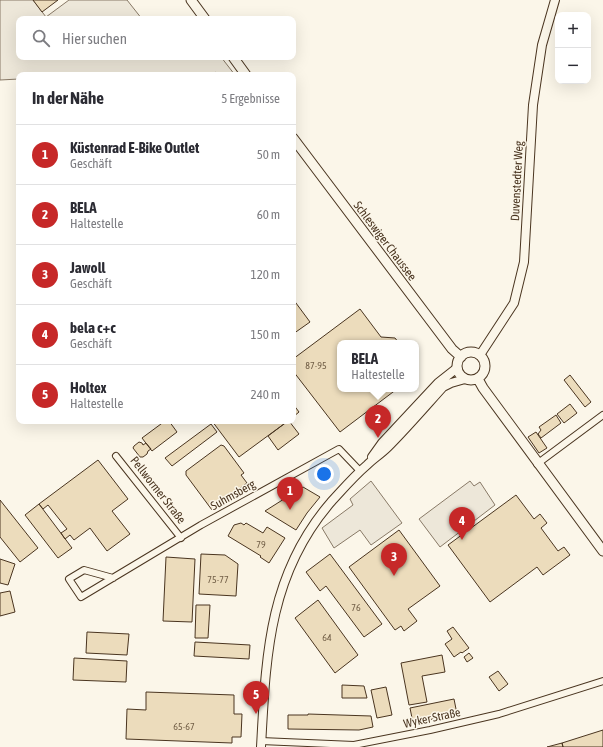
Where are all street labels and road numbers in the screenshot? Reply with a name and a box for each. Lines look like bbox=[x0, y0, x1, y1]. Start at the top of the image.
street label: Duvenstedter Weg bbox=[508, 140, 526, 221]
street label: Schleswiger Chaussee bbox=[351, 199, 419, 283]
street label: Pellwormer Straße bbox=[127, 454, 189, 526]
street label: Suhmsberg bbox=[208, 477, 259, 513]
street label: Wyker Straße bbox=[402, 705, 462, 731]

